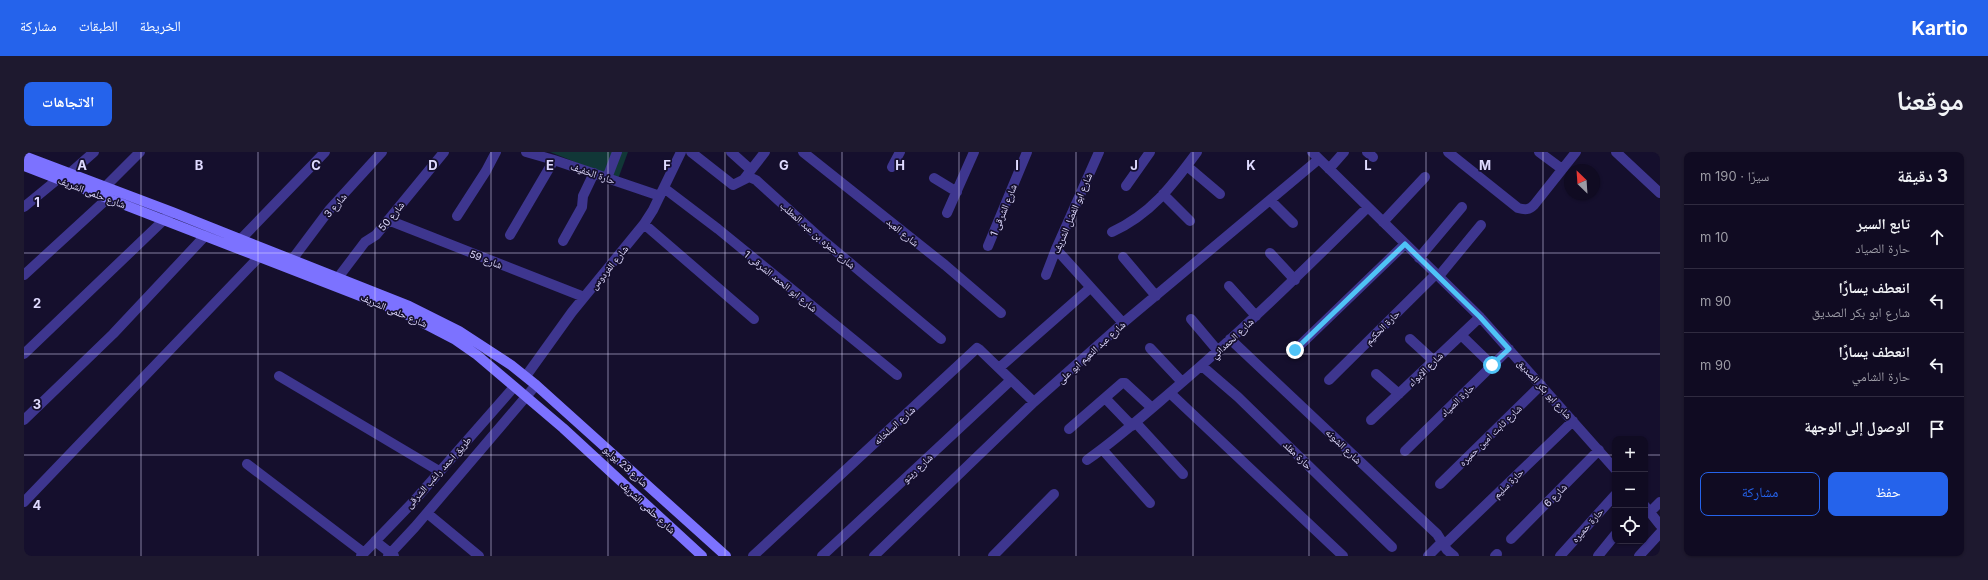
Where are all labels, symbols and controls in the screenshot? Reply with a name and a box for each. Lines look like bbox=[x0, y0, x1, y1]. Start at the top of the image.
text: مشاركة bbox=[20, 17, 57, 34]
text: الطبقات bbox=[79, 17, 118, 34]
text: الخريطة bbox=[140, 17, 181, 34]
text: Kartio bbox=[1911, 17, 1968, 40]
button: الاتجاهات bbox=[24, 82, 112, 126]
text: موقعنا bbox=[1896, 83, 1964, 117]
text: A bbox=[77, 157, 87, 173]
text: B bbox=[195, 157, 204, 173]
text: C bbox=[311, 157, 321, 173]
text: D bbox=[428, 157, 438, 173]
text: E bbox=[546, 157, 554, 173]
text: F bbox=[663, 157, 671, 173]
text: G bbox=[779, 157, 789, 173]
text: H bbox=[895, 157, 905, 173]
text: I bbox=[1015, 157, 1019, 173]
text: J bbox=[1130, 157, 1138, 173]
text: K bbox=[1246, 157, 1256, 173]
text: L bbox=[1364, 157, 1372, 173]
text: M bbox=[1479, 157, 1491, 173]
street label: حارة الخفيف bbox=[569, 160, 618, 187]
north arrow bbox=[1564, 164, 1600, 200]
text: 3 دقيقة bbox=[1897, 166, 1948, 186]
text: سيرًا · 190 m bbox=[1700, 168, 1769, 184]
street label: شارع ابو الفضل الشريف bbox=[1050, 171, 1095, 255]
street label: شارع حلمى الشريف bbox=[56, 174, 128, 211]
street label: شارع الشرقى 1 bbox=[987, 182, 1020, 238]
street label: شارع 3 bbox=[321, 190, 350, 220]
text: 1 bbox=[34, 194, 40, 210]
street label: شارع 50 bbox=[376, 199, 407, 234]
street label: شارع حمزه بن عبد المطلب bbox=[777, 199, 858, 272]
text: تابع السير bbox=[1856, 214, 1910, 233]
street label: شارع العبد bbox=[884, 215, 922, 250]
icon: ahead bbox=[1926, 226, 1948, 248]
text: 10 m bbox=[1700, 229, 1729, 245]
text: حارة الصياد bbox=[1855, 240, 1910, 256]
street label: شارع الفردوس bbox=[588, 242, 631, 292]
street label: شارع 59 bbox=[468, 247, 504, 272]
street label: شارع ابو الحمد الشرقى 1 bbox=[741, 248, 820, 315]
text: انعطف يسارًا bbox=[1838, 278, 1910, 297]
icon: left bbox=[1926, 290, 1948, 312]
street label: شارع حلمى الشريف bbox=[358, 291, 430, 331]
text: 90 m bbox=[1700, 293, 1731, 309]
text: 2 bbox=[33, 295, 41, 311]
text: شارع ابو بكر الصديق bbox=[1812, 304, 1910, 320]
street label: حارة الحكيم bbox=[1362, 307, 1404, 348]
street label: شارع الحمداني bbox=[1208, 315, 1258, 363]
street label: شارع عبد النعيم ابو على bbox=[1054, 318, 1129, 387]
route end bbox=[1286, 341, 1304, 359]
text: انعطف يسارًا bbox=[1838, 342, 1910, 361]
street label: شارع الايواء bbox=[1405, 349, 1446, 389]
icon: left bbox=[1926, 354, 1948, 376]
route start bbox=[1483, 356, 1501, 374]
street label: شارع ابو بكر الصديق bbox=[1515, 357, 1575, 422]
text: 90 m bbox=[1700, 357, 1731, 373]
text: حارة الشامي bbox=[1852, 368, 1910, 384]
street label: حارة الصياد bbox=[1438, 381, 1477, 419]
text: 3 bbox=[33, 396, 41, 412]
street label: شارع ثابت امين حميره bbox=[1456, 402, 1525, 469]
street label: شارع السلخانه bbox=[871, 403, 918, 448]
text: الوصول إلى الوجهة bbox=[1804, 417, 1910, 436]
icon: arrive bbox=[1926, 418, 1948, 440]
street label: شارع الشونه bbox=[1323, 426, 1365, 467]
street label: طريق احمد راغب الشرقى bbox=[403, 433, 474, 511]
map controls bbox=[1612, 436, 1648, 544]
button: + bbox=[1612, 436, 1648, 472]
street label: حارة مقلد bbox=[1281, 438, 1315, 472]
street label: شارع 23 يوليو bbox=[601, 443, 651, 490]
street label: شارع ريتو bbox=[899, 451, 936, 486]
street label: حارة سليم bbox=[1490, 465, 1528, 502]
button: − bbox=[1612, 472, 1648, 508]
button: مشاركة bbox=[1700, 472, 1820, 516]
button: حفظ bbox=[1828, 472, 1948, 516]
street label: شارع حلمى الشريف bbox=[617, 478, 678, 537]
street label: شارع 6 bbox=[1541, 480, 1570, 510]
text: 4 bbox=[33, 497, 42, 513]
street label: حارة حميره bbox=[1569, 505, 1606, 545]
button: locate bbox=[1612, 508, 1648, 544]

